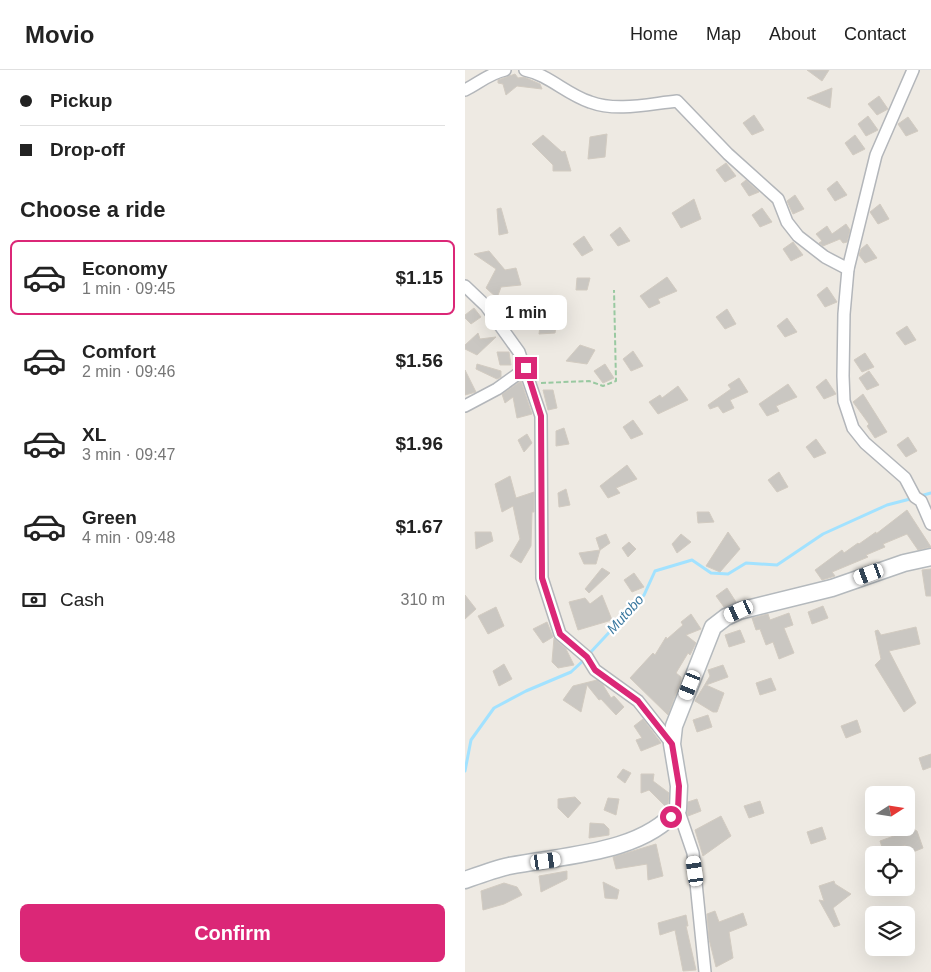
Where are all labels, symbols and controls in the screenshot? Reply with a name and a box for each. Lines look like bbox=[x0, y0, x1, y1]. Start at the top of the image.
text: Movio bbox=[25, 21, 94, 48]
text: Home bbox=[630, 24, 678, 44]
text: Map bbox=[706, 24, 741, 44]
text: About bbox=[769, 24, 816, 44]
text: Contact bbox=[844, 24, 906, 44]
text: Pickup bbox=[50, 90, 112, 111]
text: Drop-off bbox=[50, 139, 125, 160]
text: Choose a ride bbox=[20, 197, 165, 222]
icon: car bbox=[22, 255, 67, 300]
text: Economy bbox=[82, 258, 168, 279]
text: $1.15 bbox=[395, 267, 443, 288]
text: 1 min · 09:45 bbox=[82, 280, 175, 297]
callout: 1 min bbox=[485, 296, 567, 330]
text: 1 min bbox=[505, 304, 547, 321]
icon: car bbox=[22, 338, 67, 383]
text: Comfort bbox=[82, 341, 156, 362]
text: $1.56 bbox=[395, 350, 443, 371]
route end bbox=[515, 357, 537, 379]
text: 2 min · 09:46 bbox=[82, 363, 175, 380]
icon: car bbox=[22, 421, 67, 466]
text: XL bbox=[82, 424, 106, 445]
text: $1.96 bbox=[395, 433, 443, 454]
text: 3 min · 09:47 bbox=[82, 446, 175, 463]
icon: car bbox=[22, 504, 67, 549]
text: Green bbox=[82, 507, 137, 528]
text: $1.67 bbox=[395, 516, 443, 537]
text: 4 min · 09:48 bbox=[82, 529, 175, 546]
car bbox=[852, 562, 885, 586]
icon: cash bbox=[20, 586, 48, 614]
text: Cash bbox=[60, 589, 104, 610]
text: 310 m bbox=[401, 591, 445, 608]
water label: Mutobo bbox=[603, 591, 647, 637]
car bbox=[722, 598, 755, 624]
car bbox=[677, 668, 702, 702]
north arrow bbox=[865, 786, 915, 836]
map controls bbox=[865, 786, 915, 956]
route start bbox=[660, 806, 682, 828]
button: locate bbox=[865, 846, 915, 896]
car bbox=[530, 851, 561, 871]
car bbox=[685, 855, 704, 887]
button: Confirm bbox=[20, 904, 445, 962]
button: layers bbox=[865, 906, 915, 956]

